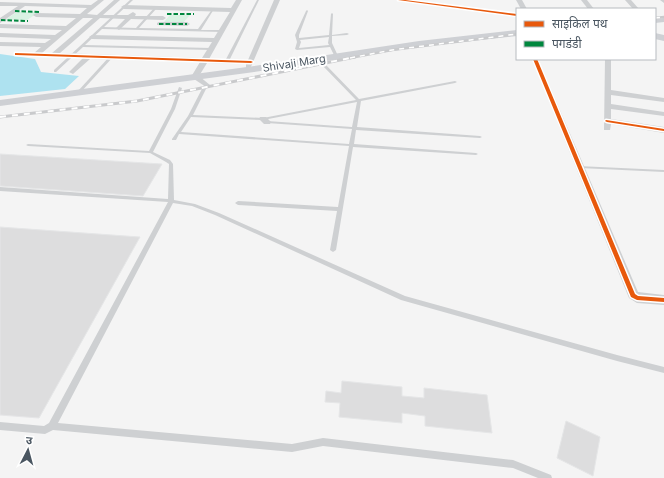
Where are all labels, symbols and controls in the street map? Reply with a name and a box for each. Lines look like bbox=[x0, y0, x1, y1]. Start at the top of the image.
legend bbox=[516, 8, 656, 60]
text: साइकिल पथ bbox=[552, 16, 608, 31]
text: पगडंडी bbox=[552, 36, 582, 51]
street label: Shivaji Marg bbox=[261, 51, 327, 75]
north arrow bbox=[8, 430, 48, 470]
text: उ bbox=[25, 433, 34, 447]

